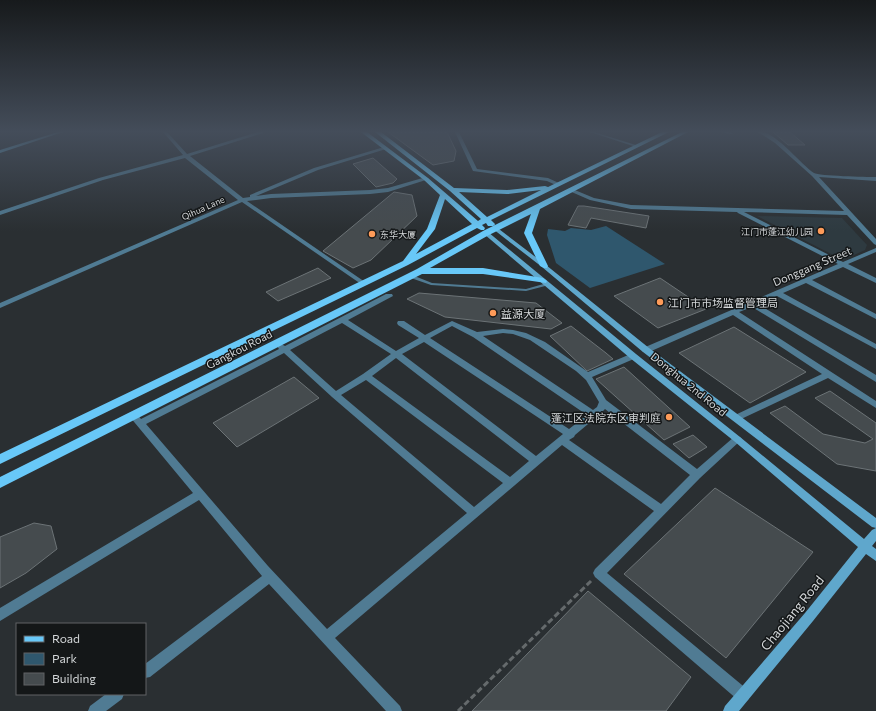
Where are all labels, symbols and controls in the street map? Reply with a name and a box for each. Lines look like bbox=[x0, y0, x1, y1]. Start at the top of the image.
street label: Qihua Lane bbox=[180, 194, 226, 222]
place label: 江门市蓬江幼儿园 bbox=[741, 226, 813, 237]
marker: 江门市蓬江幼儿园 bbox=[816, 226, 826, 236]
marker: 东华大厦 bbox=[367, 229, 377, 239]
place label: 东华大厦 bbox=[380, 229, 416, 240]
street label: Donggang Street bbox=[771, 243, 854, 288]
place label: 江门市市场监督管理局 bbox=[668, 296, 778, 309]
marker: 江门市市场监督管理局 bbox=[655, 297, 665, 307]
place label: 益源大厦 bbox=[501, 307, 545, 320]
marker: 益源大厦 bbox=[488, 308, 498, 318]
street label: Gangkou Road bbox=[204, 327, 274, 371]
street label: Donghua 2nd Road bbox=[648, 349, 730, 419]
place label: 蓬江区法院东区审判庭 bbox=[551, 411, 661, 424]
marker: 蓬江区法院东区审判庭 bbox=[664, 412, 674, 422]
street label: Chaojiang Road bbox=[757, 572, 827, 654]
legend bbox=[16, 623, 146, 695]
text: Road bbox=[52, 631, 80, 645]
text: Park bbox=[52, 651, 78, 665]
text: Building bbox=[52, 671, 96, 685]

